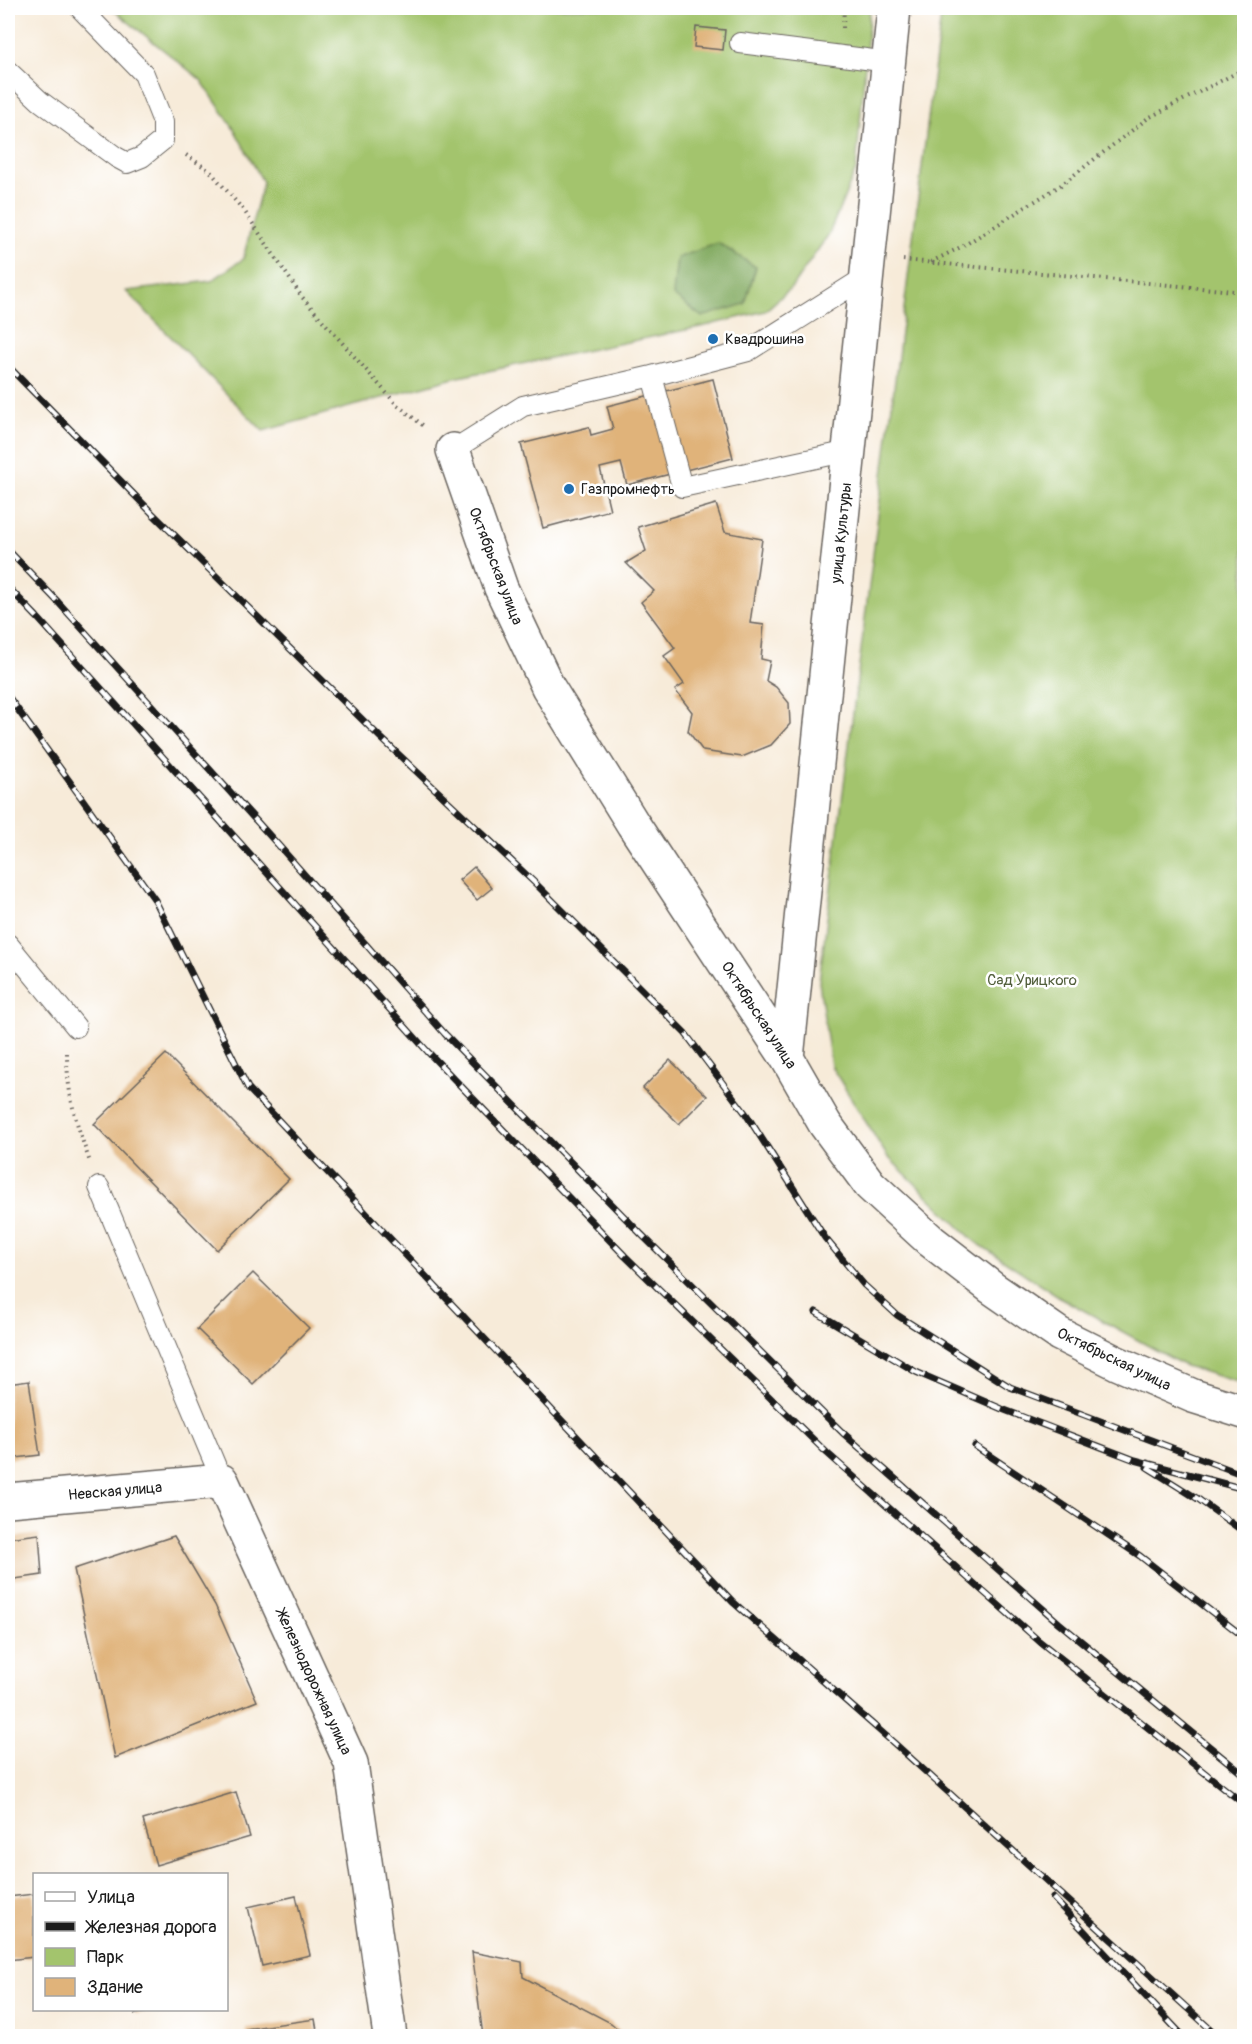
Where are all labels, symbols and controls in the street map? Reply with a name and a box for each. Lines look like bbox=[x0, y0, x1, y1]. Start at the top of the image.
place label: Квадрошина bbox=[725, 330, 804, 349]
marker: Квадрошина bbox=[706, 332, 720, 346]
place label: Газпромнефть bbox=[581, 480, 675, 499]
marker: Газпромнефть bbox=[562, 482, 576, 496]
street label: улица Культуры bbox=[827, 482, 856, 585]
street label: Октябрьская улица bbox=[464, 505, 527, 628]
street label: Октябрьская улица bbox=[717, 958, 800, 1073]
park label: Сад Урицкого bbox=[987, 971, 1077, 990]
street label: Октябрьская улица bbox=[1054, 1324, 1174, 1395]
street label: Невская улица bbox=[67, 1478, 163, 1505]
street label: Железнодорожная улица bbox=[271, 1605, 356, 1758]
legend bbox=[33, 1873, 228, 2011]
text: Улица bbox=[87, 1886, 135, 1909]
text: Железная дорога bbox=[84, 1916, 217, 1939]
text: Парк bbox=[87, 1946, 124, 1969]
text: Здание bbox=[87, 1976, 143, 1999]

